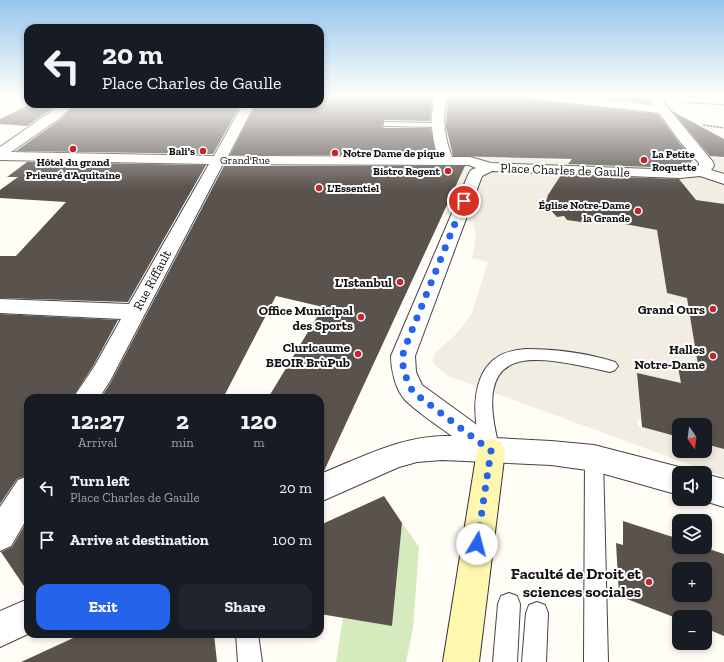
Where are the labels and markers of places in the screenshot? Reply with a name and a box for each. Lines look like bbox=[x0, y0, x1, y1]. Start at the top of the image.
marker: Hôtel du grand Prieuré d'Aquitaine bbox=[68, 144, 78, 154]
place label: Bali's bbox=[169, 145, 195, 158]
marker: Bali's bbox=[198, 146, 208, 156]
place label: Notre Dame de pique bbox=[343, 147, 445, 160]
marker: Notre Dame de pique bbox=[330, 148, 340, 158]
place label: La Petite Roquette bbox=[652, 148, 697, 174]
marker: La Petite Roquette bbox=[639, 155, 649, 165]
place label: Hôtel du grand Prieuré d'Aquitaine bbox=[26, 156, 121, 182]
place label: Bistro Regent bbox=[373, 165, 441, 178]
marker: Bistro Regent bbox=[443, 166, 453, 176]
place label: L'Essentiel bbox=[327, 182, 379, 195]
marker: L'Essentiel bbox=[314, 183, 324, 193]
pin bbox=[447, 184, 481, 218]
place label: Église Notre-Dame la Grande bbox=[539, 199, 631, 225]
marker: Église Notre-Dame la Grande bbox=[633, 206, 643, 216]
place label: L'Istanbul bbox=[335, 275, 392, 290]
marker: L'Istanbul bbox=[395, 277, 405, 287]
place label: Grand Ours bbox=[638, 302, 705, 317]
place label: Office Municipal des Sports bbox=[259, 303, 353, 333]
marker: Grand Ours bbox=[708, 304, 718, 314]
marker: Office Municipal des Sports bbox=[356, 312, 366, 322]
place label: Cluricaume BEOIR BrùPub bbox=[266, 340, 351, 370]
place label: Halles Notre-Dame bbox=[634, 342, 706, 372]
marker: Cluricaume BEOIR BrùPub bbox=[353, 349, 363, 359]
marker: Halles Notre-Dame bbox=[708, 351, 718, 361]
place label: Faculté de Droit et sciences sociales bbox=[511, 564, 642, 601]
marker: Faculté de Droit et sciences sociales bbox=[644, 577, 654, 587]

